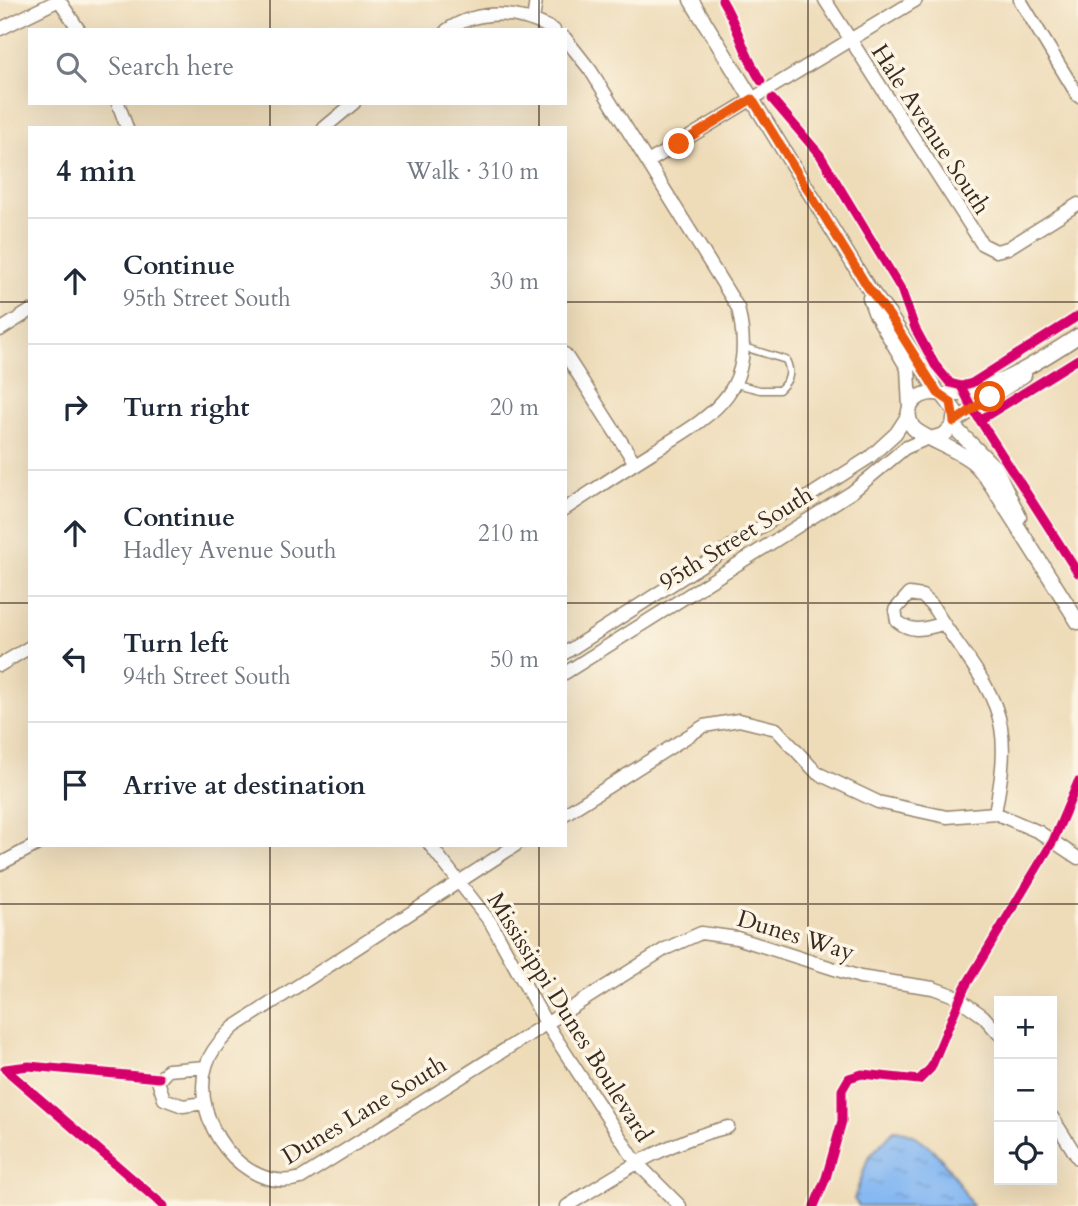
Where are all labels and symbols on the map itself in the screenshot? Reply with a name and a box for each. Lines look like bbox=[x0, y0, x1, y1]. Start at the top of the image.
street label: Hale Avenue South bbox=[863, 38, 998, 221]
route end bbox=[663, 128, 694, 159]
route start bbox=[974, 381, 1005, 412]
street label: 95th Street South bbox=[653, 478, 819, 599]
street label: Mississippi Dunes Boulevard bbox=[479, 886, 660, 1149]
street label: Dunes Way bbox=[733, 902, 859, 969]
street label: Dunes Lane South bbox=[276, 1048, 453, 1173]

